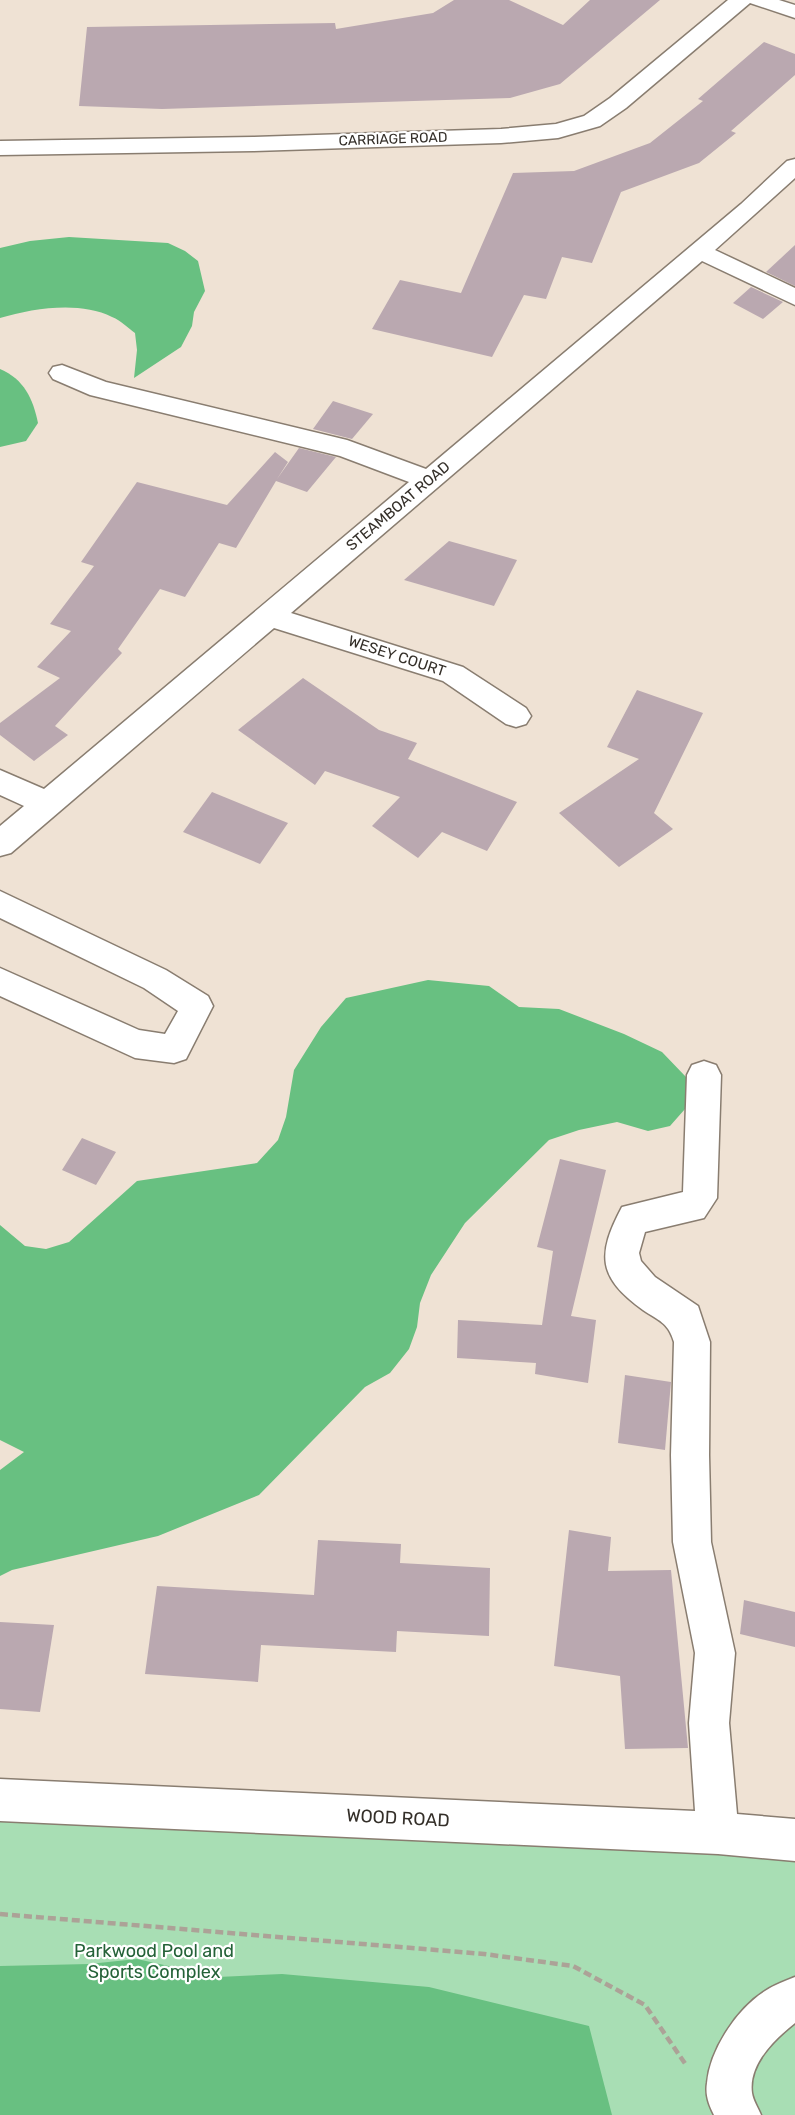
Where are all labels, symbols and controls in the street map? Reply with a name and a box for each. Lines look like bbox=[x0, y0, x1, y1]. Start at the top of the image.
street label: CARRIAGE ROAD bbox=[338, 129, 448, 149]
street label: STEAMBOAT ROAD bbox=[342, 457, 454, 555]
street label: WESEY COURT bbox=[346, 632, 448, 680]
street label: WOOD ROAD bbox=[346, 1804, 450, 1832]
park label: Parkwood Pool and Sports Complex bbox=[74, 1940, 234, 1983]

